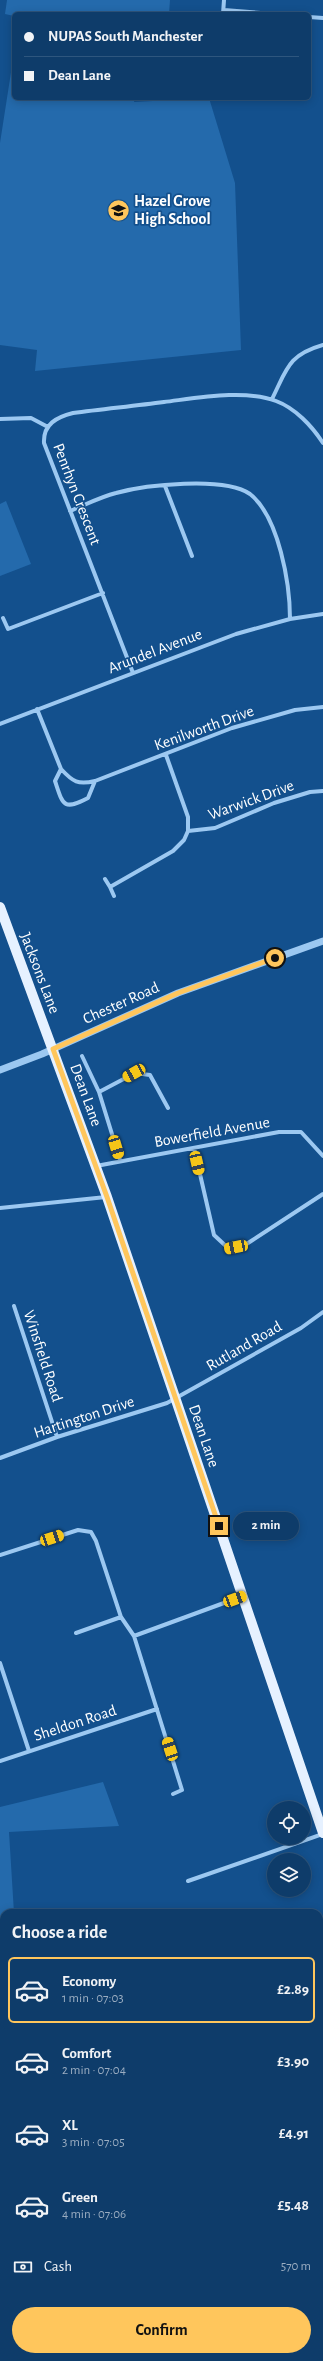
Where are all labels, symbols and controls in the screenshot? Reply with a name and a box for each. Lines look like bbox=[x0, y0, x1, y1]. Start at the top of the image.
text: NUPAS South Manchester bbox=[48, 29, 203, 44]
text: Dean Lane bbox=[48, 68, 111, 83]
place label: Hazel Grove High School bbox=[134, 193, 211, 227]
school or university icon: Hazel Grove High School bbox=[105, 197, 131, 223]
street label: Penrhyn Crescent bbox=[49, 441, 104, 547]
street label: Arundel Avenue bbox=[106, 626, 204, 676]
street label: Kenilworth Drive bbox=[152, 703, 256, 753]
street label: Warwick Drive bbox=[206, 777, 296, 823]
street label: Jacksons Lane bbox=[17, 930, 63, 1016]
route start bbox=[266, 949, 284, 967]
street label: Chester Road bbox=[80, 979, 162, 1027]
street label: Dean Lane bbox=[67, 1062, 105, 1128]
car bbox=[121, 1062, 147, 1084]
street label: Bowerfield Avenue bbox=[153, 1114, 271, 1150]
car bbox=[107, 1134, 125, 1160]
car bbox=[188, 1150, 206, 1176]
car bbox=[223, 1239, 249, 1255]
street label: Winsfield Road bbox=[21, 1308, 65, 1404]
street label: Rutland Road bbox=[204, 1318, 284, 1374]
street label: Hartington Drive bbox=[32, 1393, 136, 1441]
street label: Dean Lane bbox=[186, 1402, 222, 1470]
callout: 2 min bbox=[233, 1512, 299, 1540]
route end bbox=[210, 1517, 228, 1535]
text: 2 min bbox=[252, 1519, 280, 1532]
car bbox=[39, 1529, 65, 1547]
car bbox=[222, 1589, 248, 1609]
street label: Sheldon Road bbox=[32, 1702, 118, 1744]
car bbox=[161, 1736, 179, 1762]
map controls bbox=[267, 1801, 311, 1897]
button: locate bbox=[267, 1801, 311, 1845]
button: layers bbox=[267, 1853, 311, 1897]
text: Choose a ride bbox=[12, 1924, 107, 1942]
icon: car bbox=[14, 1972, 50, 2008]
text: Economy bbox=[62, 1974, 116, 1989]
text: £2.89 bbox=[277, 1982, 309, 1997]
text: 1 min · 07:03 bbox=[62, 1992, 124, 2005]
icon: car bbox=[14, 2044, 50, 2080]
text: Comfort bbox=[62, 2046, 111, 2061]
text: £3.90 bbox=[277, 2054, 309, 2069]
text: 2 min · 07:04 bbox=[62, 2064, 126, 2077]
icon: car bbox=[14, 2116, 50, 2152]
text: XL bbox=[62, 2118, 78, 2133]
text: £4.91 bbox=[279, 2126, 309, 2141]
text: 3 min · 07:05 bbox=[62, 2136, 125, 2149]
icon: car bbox=[14, 2188, 50, 2224]
text: Green bbox=[62, 2190, 98, 2205]
text: £5.48 bbox=[277, 2198, 309, 2213]
text: 4 min · 07:06 bbox=[62, 2208, 126, 2221]
icon: cash bbox=[12, 2256, 34, 2278]
text: Cash bbox=[44, 2259, 72, 2274]
text: 570 m bbox=[281, 2260, 311, 2273]
button: Confirm bbox=[12, 2307, 311, 2353]

